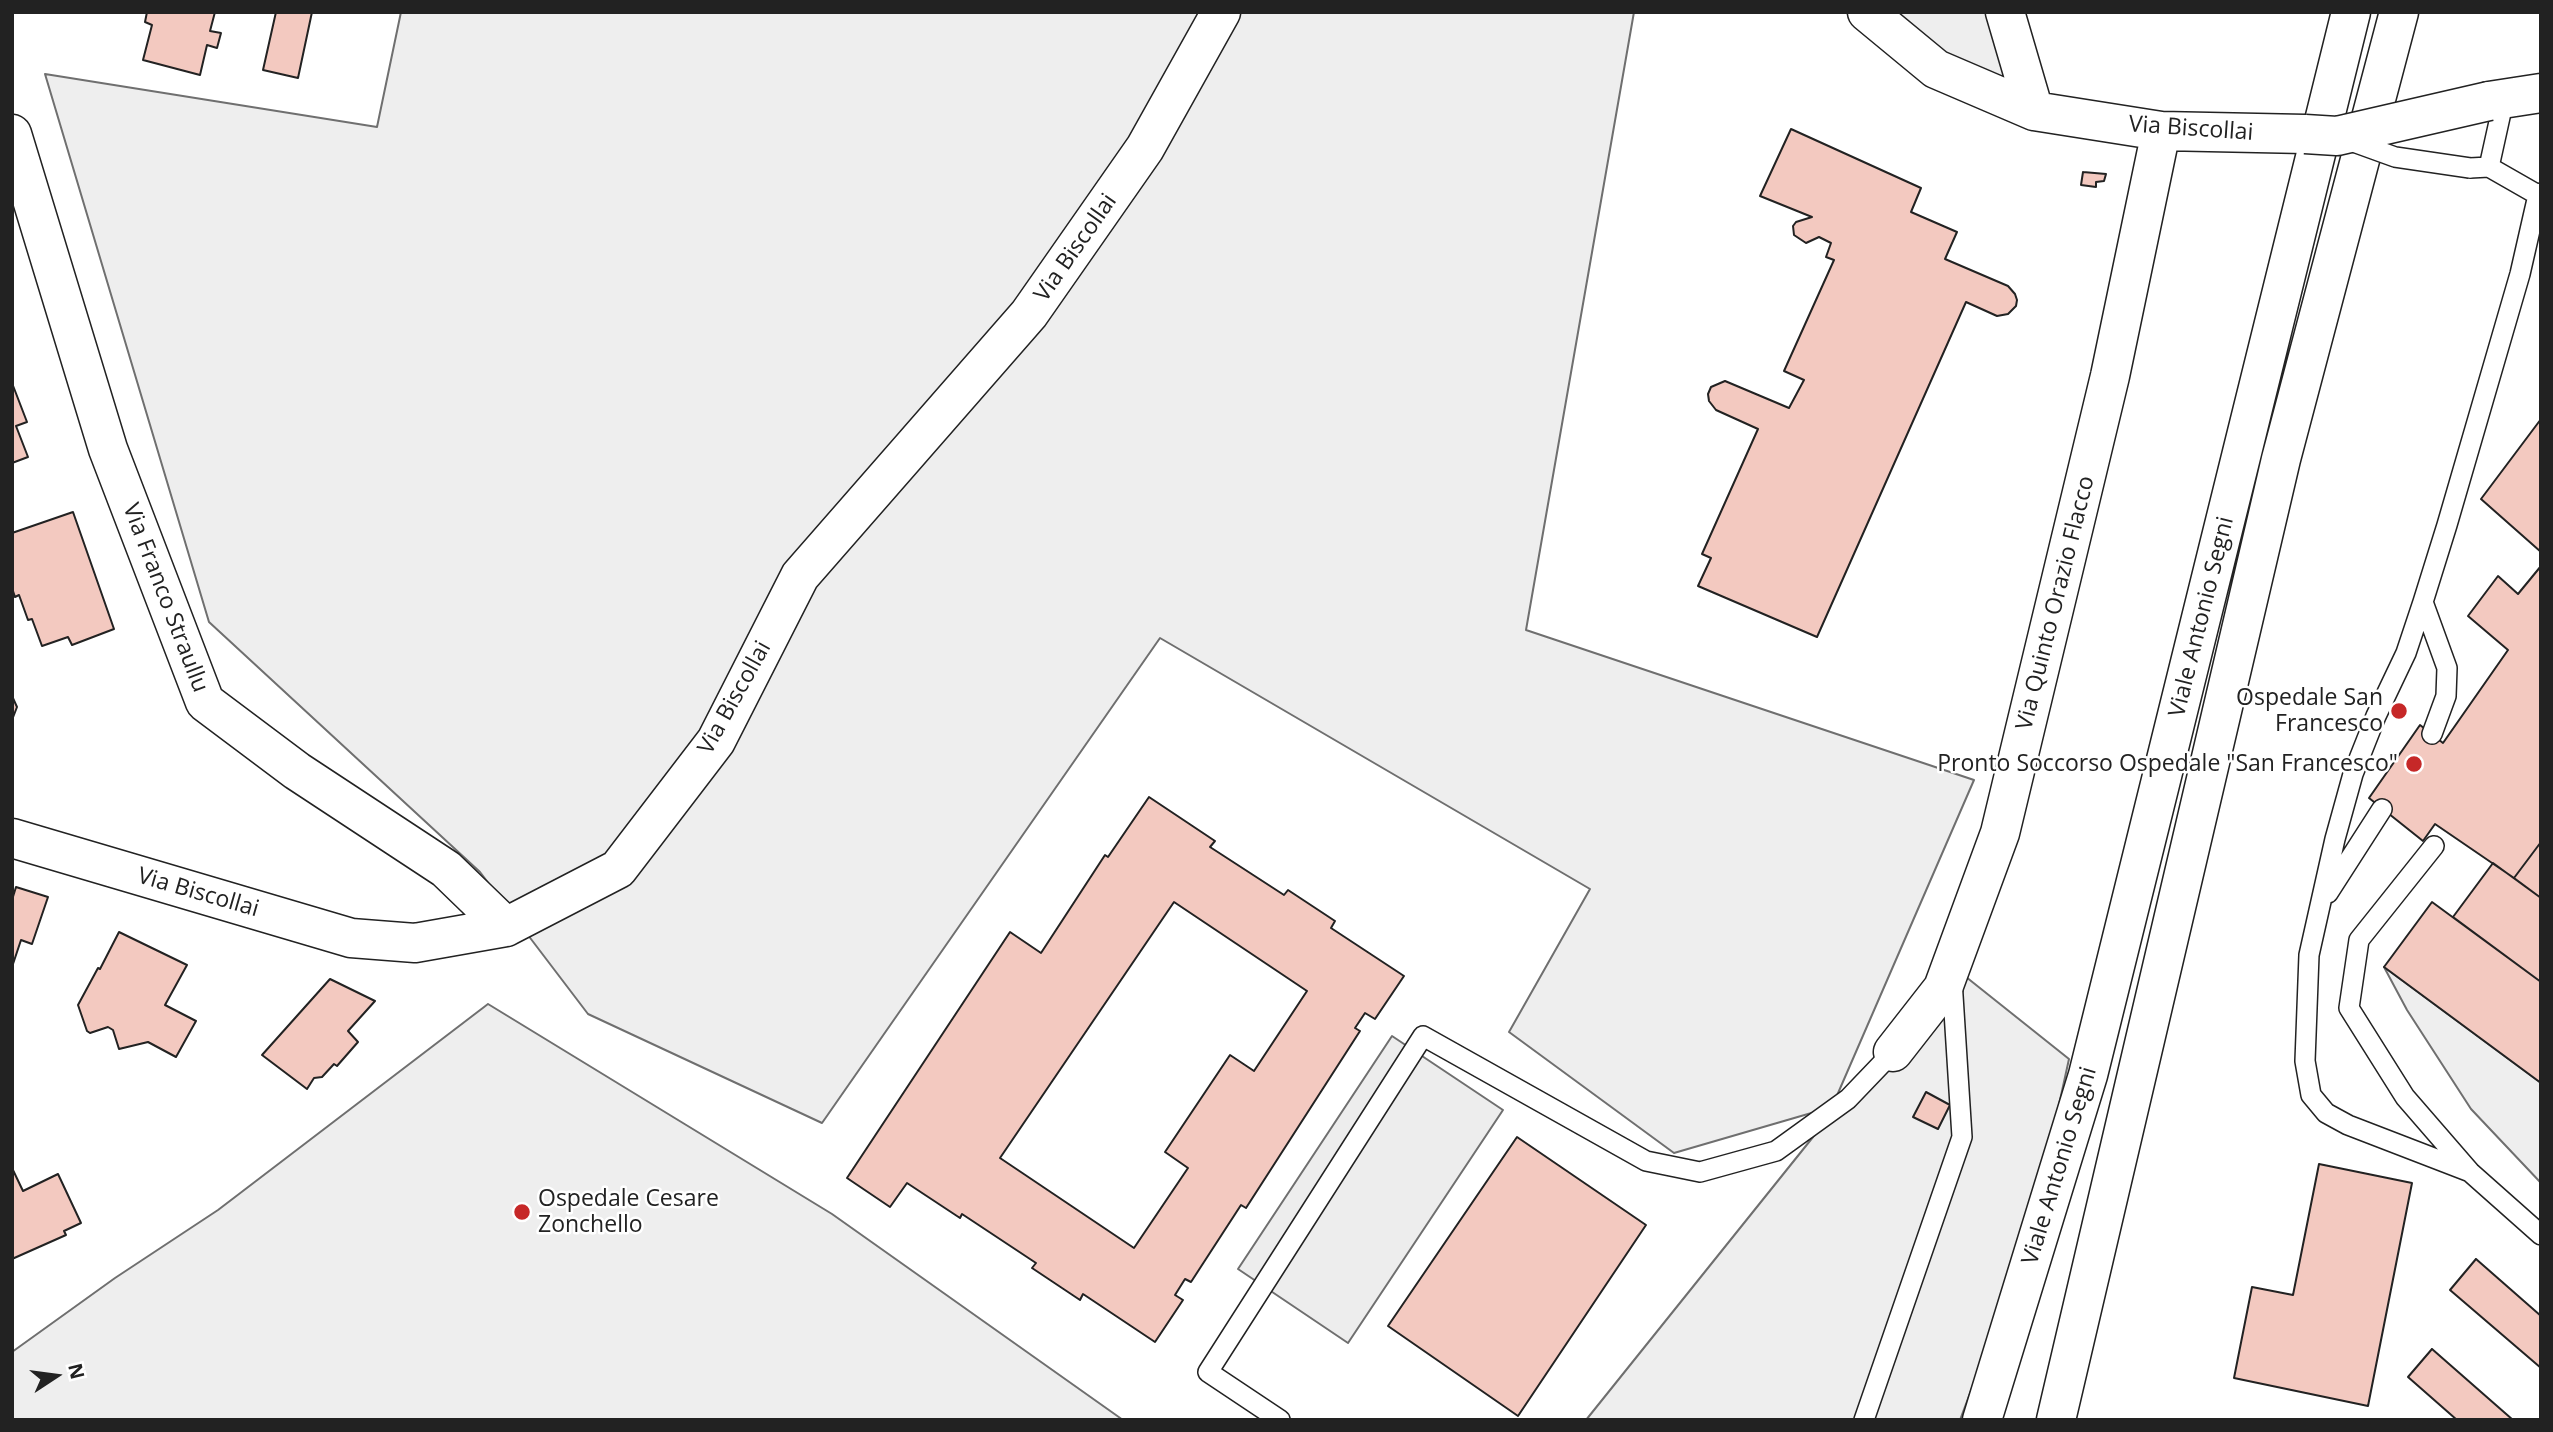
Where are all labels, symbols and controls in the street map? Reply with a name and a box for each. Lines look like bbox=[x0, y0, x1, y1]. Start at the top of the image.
street label: Via Biscollai bbox=[2128, 111, 2254, 147]
street label: Via Biscollai bbox=[1029, 189, 1123, 307]
street label: Via Quinto Orazio Flacco bbox=[2011, 473, 2101, 733]
street label: Via Franco Straullu bbox=[116, 500, 214, 696]
street label: Viale Antonio Segni bbox=[2164, 514, 2240, 720]
street label: Via Biscollai bbox=[693, 637, 777, 759]
place label: Ospedale San Francesco bbox=[2236, 684, 2383, 738]
marker: Ospedale San Francesco bbox=[2389, 701, 2409, 721]
place label: Pronto Soccorso Ospedale "San Francesco" bbox=[1937, 750, 2398, 778]
marker: Pronto Soccorso Ospedale "San Francesco" bbox=[2404, 754, 2424, 774]
street label: Via Biscollai bbox=[134, 863, 262, 923]
street label: Viale Antonio Segni bbox=[2017, 1064, 2103, 1268]
place label: Ospedale Cesare Zonchello bbox=[538, 1185, 719, 1239]
marker: Ospedale Cesare Zonchello bbox=[512, 1202, 532, 1222]
north arrow bbox=[21, 1341, 91, 1411]
text: N bbox=[62, 1361, 91, 1382]

